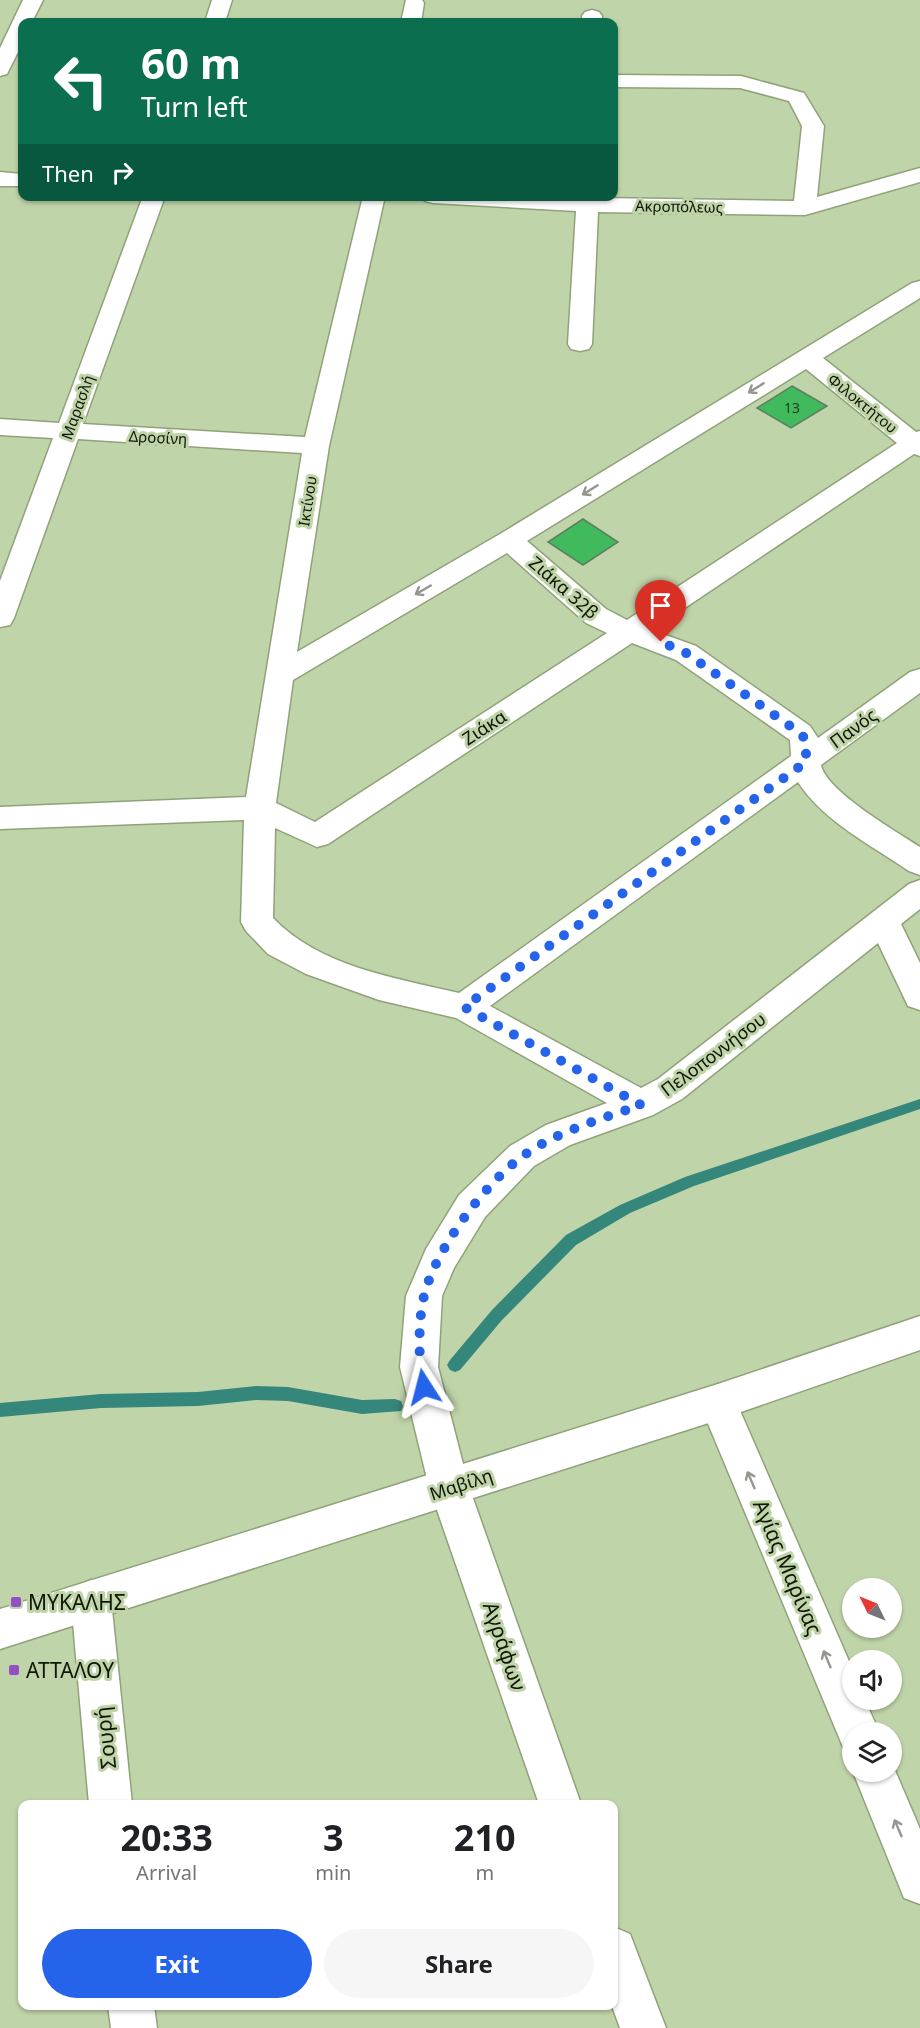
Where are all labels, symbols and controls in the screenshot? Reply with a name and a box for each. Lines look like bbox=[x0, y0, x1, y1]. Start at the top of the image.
text: 60 m bbox=[141, 34, 241, 91]
icon: left bbox=[42, 42, 120, 120]
text: Turn left bbox=[141, 88, 247, 125]
icon: right bbox=[106, 156, 139, 189]
text: Then bbox=[42, 158, 94, 188]
street label: Ακροπόλεως bbox=[635, 195, 723, 217]
street label: Φιλοκτήτου bbox=[824, 369, 902, 437]
street label: Μαρασλή bbox=[56, 372, 98, 442]
one-way arrow bbox=[748, 381, 765, 394]
house number: 13 bbox=[784, 398, 800, 417]
street label: Δροσίνη bbox=[128, 425, 188, 449]
street label: Ικτίνου bbox=[293, 474, 321, 528]
one-way arrow bbox=[582, 484, 599, 496]
street label: Ζιάκα 32β bbox=[524, 550, 604, 624]
pin bbox=[635, 580, 686, 642]
one-way arrow bbox=[415, 584, 432, 596]
icon: arrive bbox=[644, 589, 677, 622]
street label: Πανός bbox=[824, 703, 882, 753]
street label: Ζιάκα bbox=[457, 704, 511, 750]
street label: Πελοποννήσου bbox=[656, 1007, 770, 1101]
position arrow bbox=[392, 1355, 456, 1419]
street label: Μαβίλη bbox=[426, 1463, 496, 1505]
one-way arrow bbox=[745, 1471, 756, 1489]
street label: Αγίας Μαρίνας bbox=[747, 1495, 829, 1639]
north arrow bbox=[842, 1578, 902, 1638]
map controls bbox=[842, 1578, 902, 1782]
place label: ΜΥΚΑΛΗΣ bbox=[28, 1588, 126, 1616]
marker: ΜΥΚΑΛΗΣ bbox=[9, 1595, 23, 1609]
street label: Αγράφων bbox=[477, 1598, 533, 1694]
button: sound bbox=[842, 1650, 902, 1710]
one-way arrow bbox=[821, 1651, 832, 1669]
place label: ΑΤΤΑΛΟΥ bbox=[26, 1656, 114, 1684]
marker: ΑΤΤΑΛΟΥ bbox=[7, 1663, 21, 1677]
street label: Σουρή bbox=[88, 1705, 122, 1771]
button: layers bbox=[842, 1722, 902, 1782]
text: 20:33 bbox=[120, 1813, 213, 1862]
text: 3 bbox=[323, 1813, 344, 1862]
text: 210 bbox=[454, 1813, 516, 1862]
one-way arrow bbox=[892, 1819, 903, 1837]
text: Arrival bbox=[136, 1859, 197, 1886]
text: min bbox=[315, 1859, 351, 1886]
text: m bbox=[475, 1859, 494, 1886]
button: Exit bbox=[42, 1929, 312, 1998]
button: Share bbox=[324, 1929, 594, 1998]

